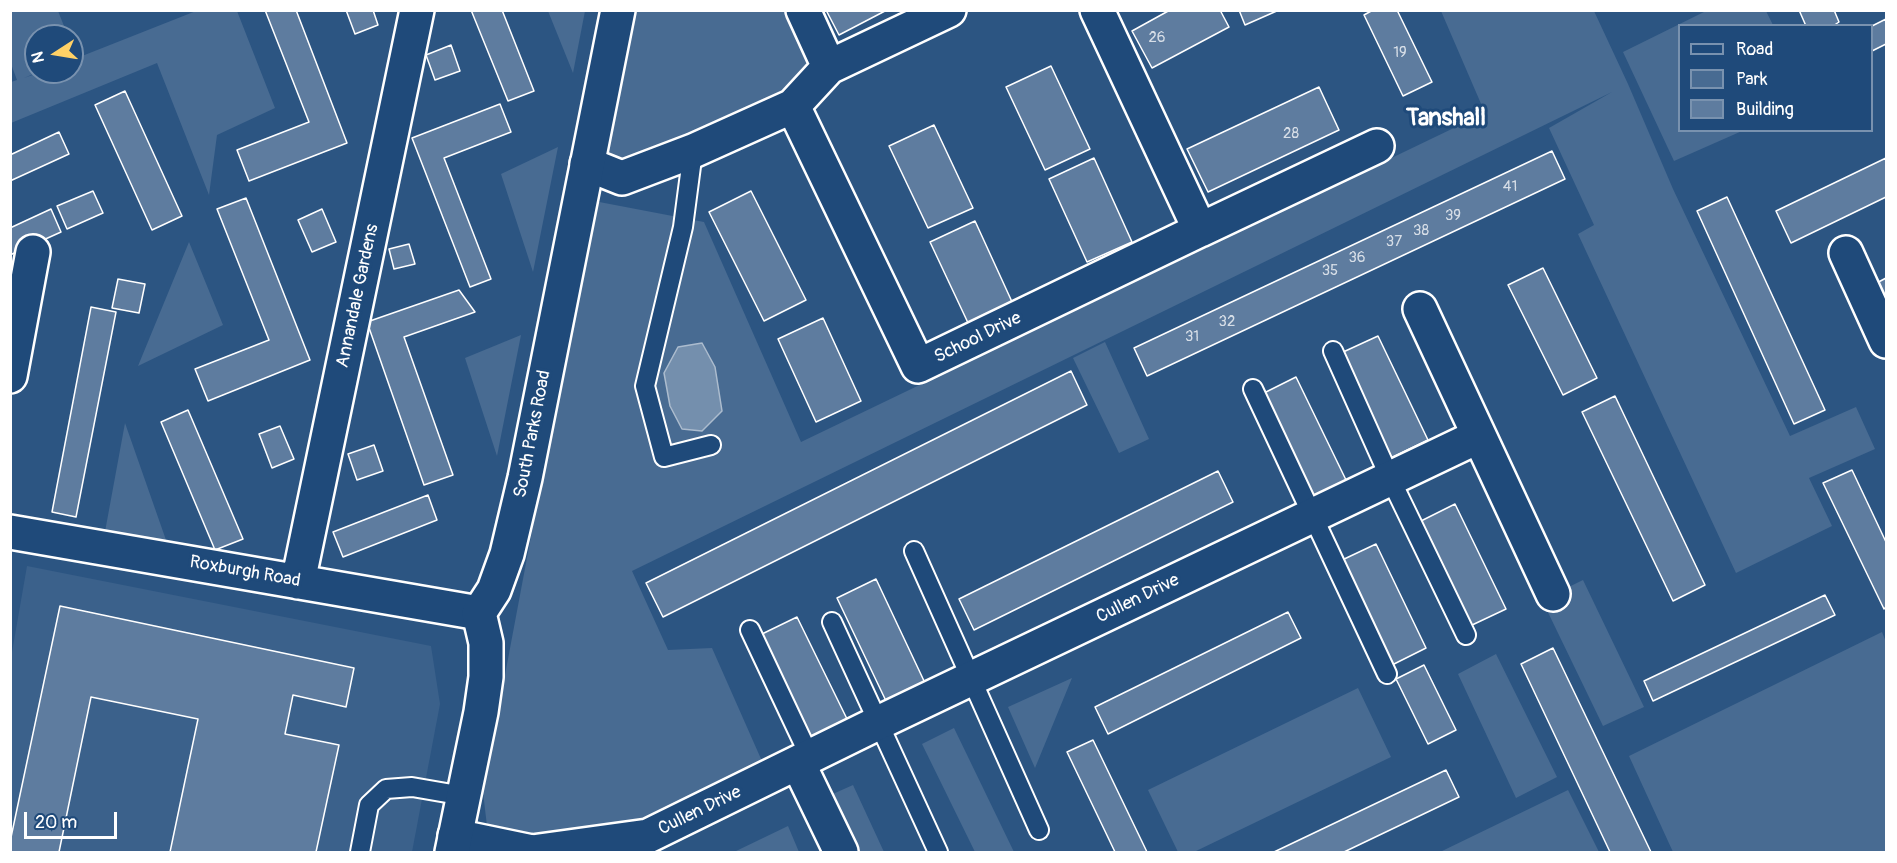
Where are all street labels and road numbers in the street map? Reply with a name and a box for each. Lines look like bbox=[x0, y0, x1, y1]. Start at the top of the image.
street label: Annandale Gardens bbox=[332, 222, 384, 370]
street label: School Drive bbox=[931, 308, 1025, 368]
street label: South Parks Road bbox=[510, 368, 556, 500]
street label: Roxburgh Road bbox=[188, 552, 302, 592]
street label: Cullen Drive bbox=[1093, 570, 1183, 628]
street label: Cullen Drive bbox=[655, 782, 745, 840]

